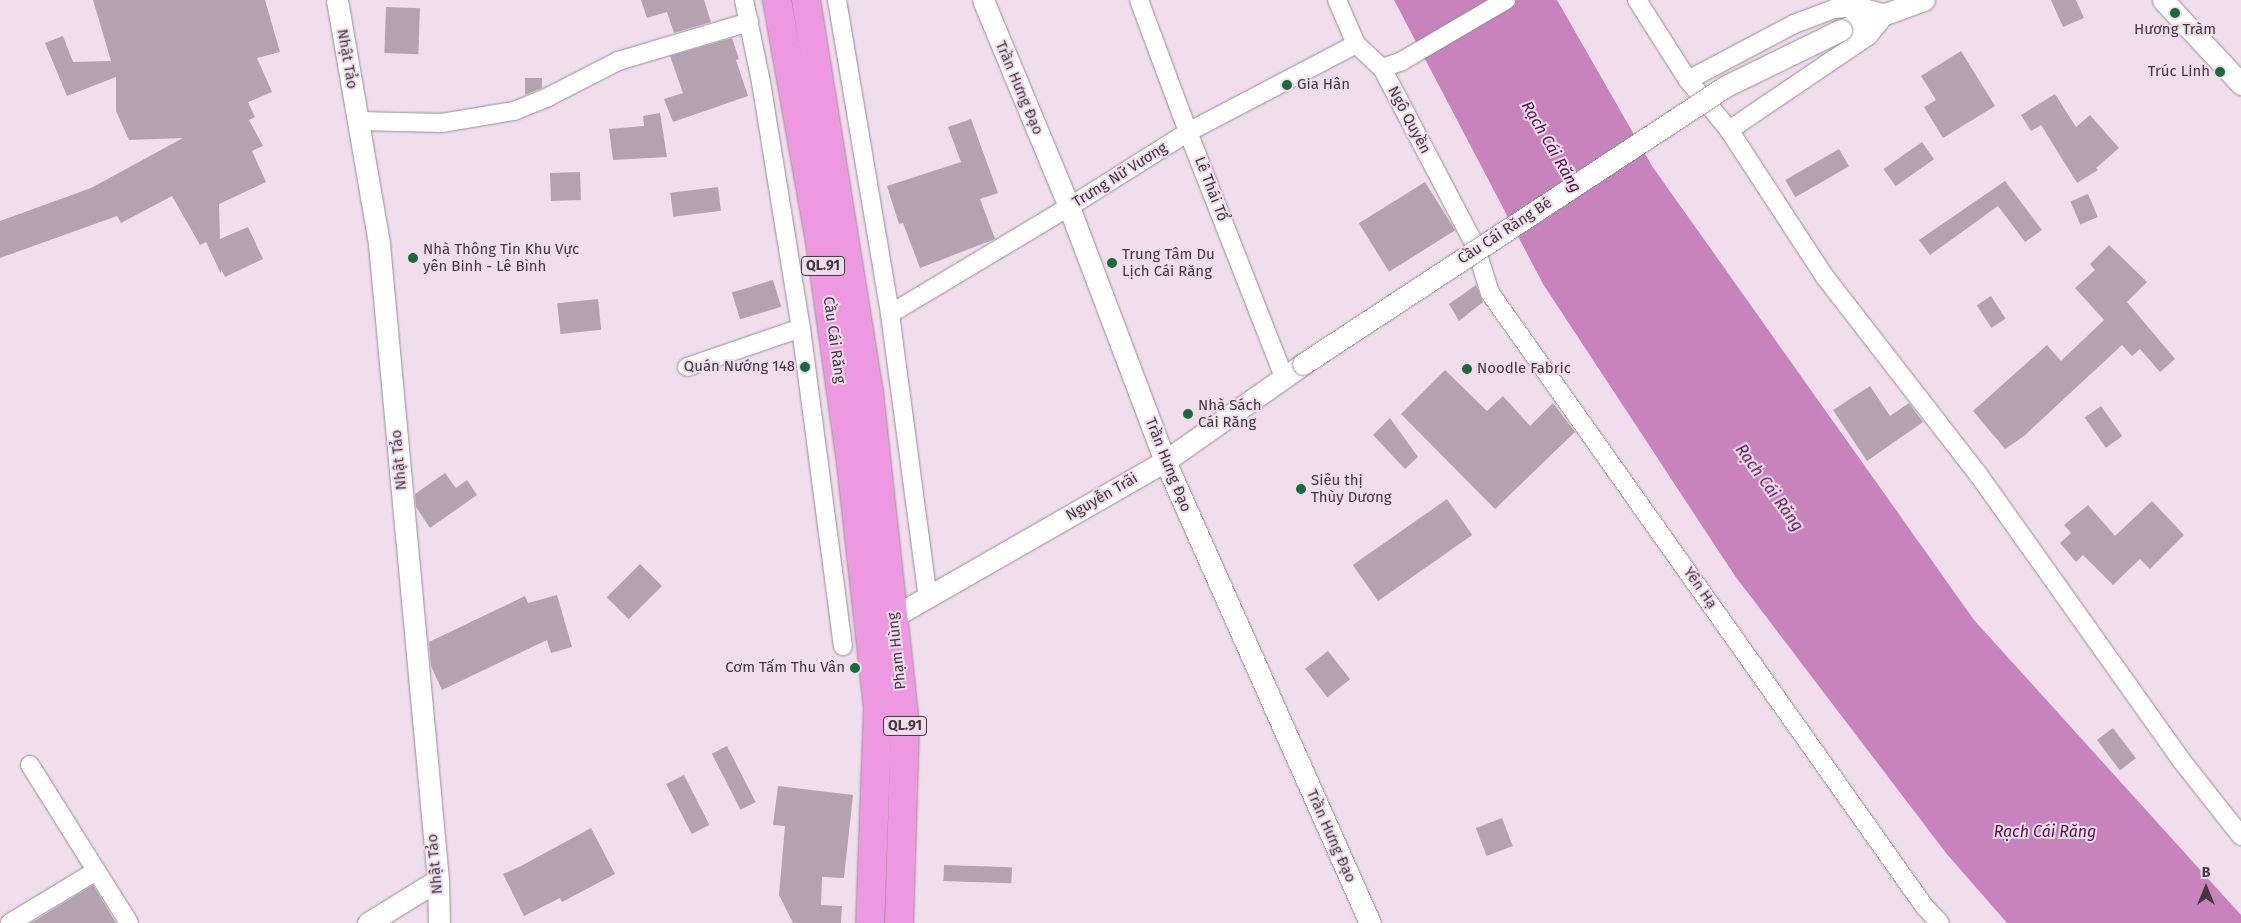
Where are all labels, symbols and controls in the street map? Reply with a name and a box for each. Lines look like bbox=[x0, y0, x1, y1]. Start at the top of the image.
marker: Hương Tràm bbox=[2169, 7, 2181, 19]
place label: Hương Tràm bbox=[2134, 21, 2216, 39]
street label: Nhật Tảo bbox=[333, 28, 361, 90]
street label: Trần Hưng Đạo bbox=[991, 39, 1047, 137]
place label: Trúc Linh bbox=[2148, 63, 2210, 81]
marker: Trúc Linh bbox=[2214, 66, 2226, 78]
place label: Gia Hân bbox=[1297, 76, 1350, 94]
marker: Gia Hân bbox=[1281, 79, 1293, 91]
street label: Ngô Quyền bbox=[1384, 83, 1434, 157]
water label: Rạch Cái Răng bbox=[1517, 98, 1585, 196]
street label: Trưng Nữ Vương bbox=[1069, 139, 1171, 211]
street label: Lê Thái Tổ bbox=[1190, 154, 1232, 224]
street label: Cầu Cái Răng Bé bbox=[1455, 194, 1555, 268]
place label: Nhà Thông Tin Khu Vực yên Binh - Lê Bình bbox=[423, 240, 579, 275]
place label: Trung Tâm Du Lịch Cái Răng bbox=[1122, 245, 1215, 280]
marker: Nhà Thông Tin Khu Vực yên Binh - Lê Bình bbox=[407, 252, 419, 264]
road number: QL.91 bbox=[800, 255, 846, 278]
marker: Trung Tâm Du Lịch Cái Răng bbox=[1106, 257, 1118, 269]
street label: Cầu Cái Răng bbox=[819, 295, 849, 385]
place label: Quán Nướng 148 bbox=[684, 358, 795, 376]
place label: Noodle Fabric bbox=[1477, 360, 1571, 378]
marker: Quán Nướng 148 bbox=[799, 361, 811, 373]
marker: Noodle Fabric bbox=[1461, 363, 1473, 375]
place label: Nhà Sách Cái Răng bbox=[1198, 396, 1261, 431]
marker: Nhà Sách Cái Răng bbox=[1182, 408, 1194, 420]
street label: Trần Hưng Đạo bbox=[1141, 415, 1195, 515]
street label: Nhật Tảo bbox=[387, 429, 411, 491]
water label: Rạch Cái Răng bbox=[1731, 441, 1807, 535]
street label: Nguyễn Trãi bbox=[1063, 469, 1141, 525]
place label: Siêu thị Thùy Dương bbox=[1311, 471, 1392, 506]
marker: Siêu thị Thùy Dương bbox=[1295, 483, 1307, 495]
street label: Yên Hạ bbox=[1679, 564, 1721, 612]
street label: Phạm Hùng bbox=[884, 611, 910, 691]
place label: Cơm Tấm Thu Vân bbox=[725, 659, 845, 677]
marker: Cơm Tấm Thu Vân bbox=[849, 662, 861, 674]
road number: QL.91 bbox=[882, 714, 928, 738]
street label: Trần Hưng Đạo bbox=[1302, 787, 1360, 885]
water label: Rạch Cái Răng bbox=[1994, 822, 2096, 842]
street label: Nhật Tảo bbox=[423, 833, 447, 895]
north arrow bbox=[2181, 863, 2231, 913]
text: B bbox=[2202, 864, 2210, 881]

